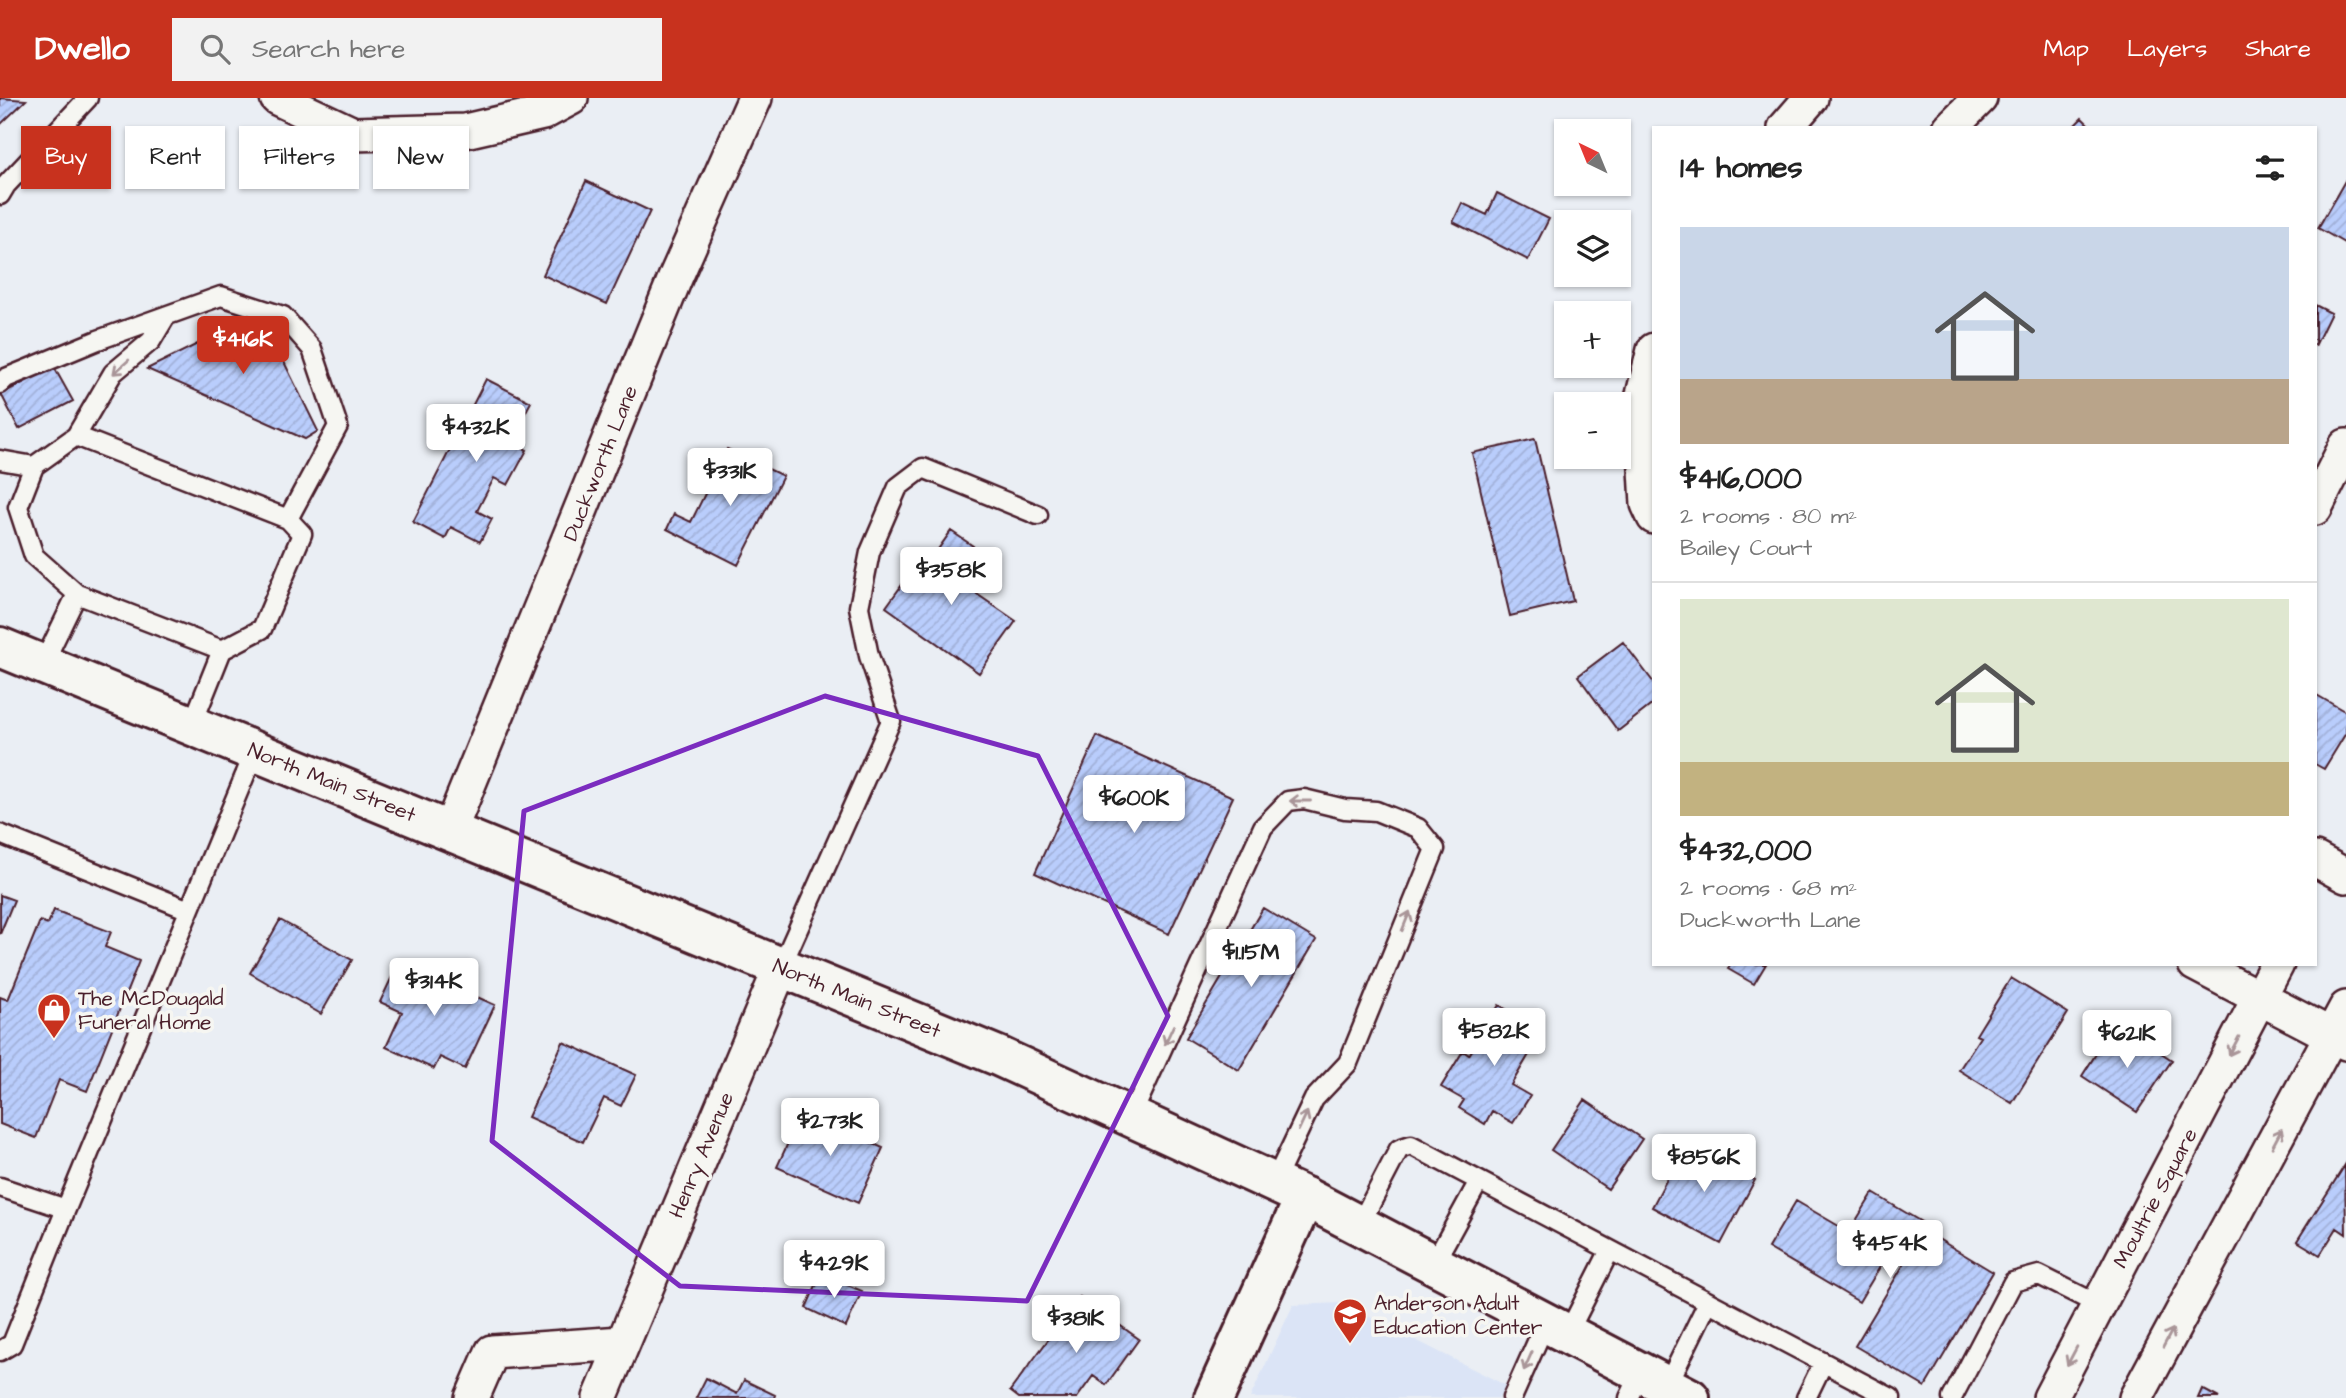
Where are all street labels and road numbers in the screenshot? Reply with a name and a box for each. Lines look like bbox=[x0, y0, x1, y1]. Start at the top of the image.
street label: Duckworth Lane bbox=[556, 381, 645, 545]
street label: North Main Street bbox=[243, 736, 421, 830]
street label: North Main Street bbox=[768, 952, 946, 1046]
street label: Henry Avenue bbox=[662, 1088, 743, 1223]
street label: Moultrie Square bbox=[2106, 1123, 2205, 1273]

